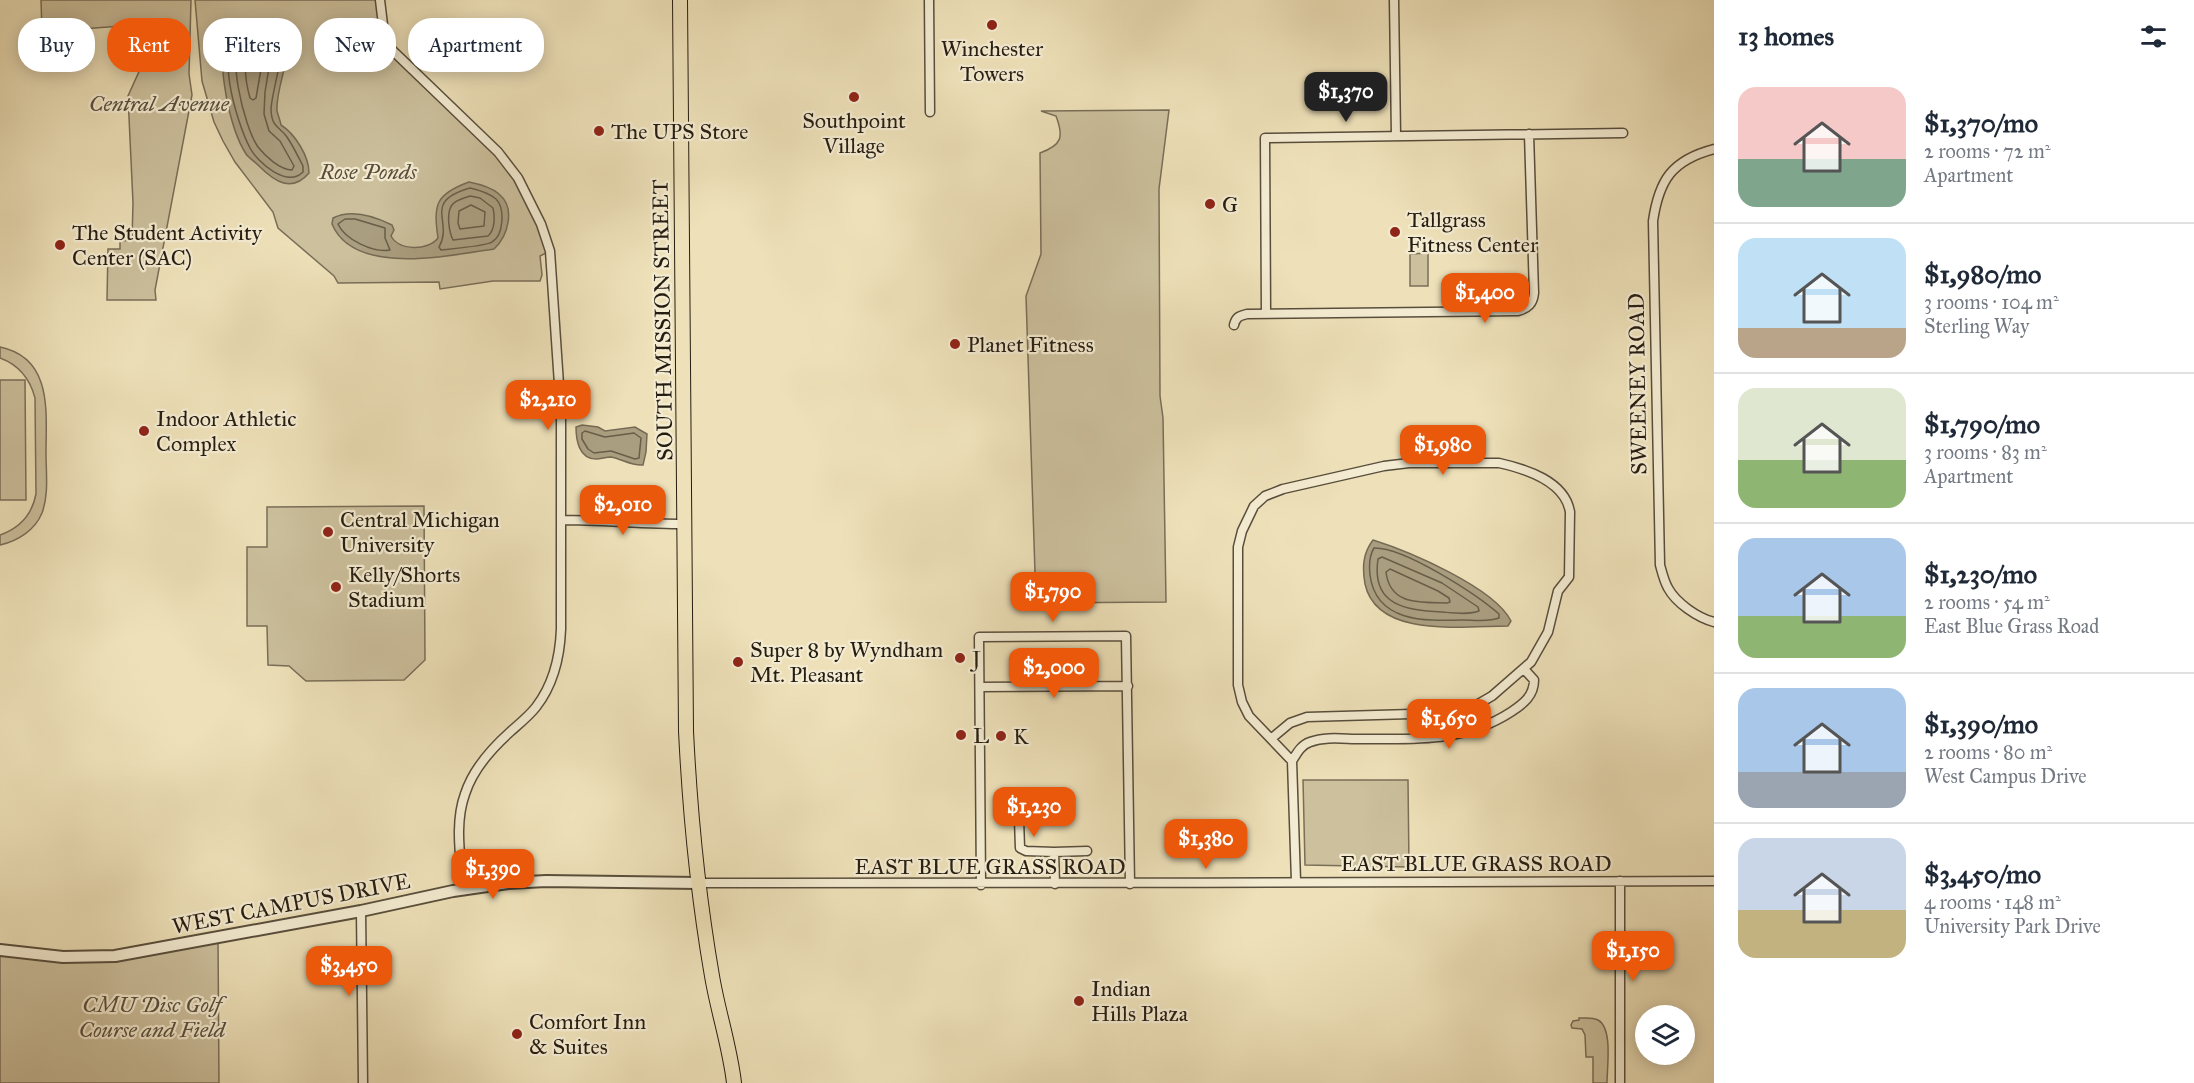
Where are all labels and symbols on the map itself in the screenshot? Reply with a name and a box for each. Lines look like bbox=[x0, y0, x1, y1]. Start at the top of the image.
marker: Winchester Towers bbox=[985, 18, 999, 32]
place label: Winchester Towers bbox=[941, 35, 1044, 87]
pin: $1,370 bbox=[1297, 72, 1395, 123]
park label: Central Avenue bbox=[89, 90, 230, 117]
marker: Southpoint Village bbox=[847, 90, 861, 104]
place label: Southpoint Village bbox=[802, 107, 906, 159]
place label: The UPS Store bbox=[611, 118, 748, 145]
marker: The UPS Store bbox=[592, 124, 606, 138]
park label: Rose Ponds bbox=[318, 158, 417, 185]
street label: SOUTH MISSION STREET bbox=[647, 179, 678, 461]
place label: G bbox=[1222, 191, 1238, 218]
marker: G bbox=[1203, 197, 1217, 211]
place label: Tallgrass Fitness Center bbox=[1407, 206, 1539, 258]
place label: The Student Activity Center (SAC) bbox=[72, 219, 263, 271]
marker: Tallgrass Fitness Center bbox=[1388, 225, 1402, 239]
marker: The Student Activity Center (SAC) bbox=[53, 238, 67, 252]
pin: $1,400 bbox=[1436, 273, 1534, 324]
street label: SWEENEY ROAD bbox=[1622, 293, 1653, 475]
place label: Planet Fitness bbox=[967, 331, 1094, 358]
marker: Planet Fitness bbox=[948, 337, 962, 351]
pin: $2,210 bbox=[499, 380, 597, 431]
place label: Indoor Athletic Complex bbox=[156, 405, 297, 457]
marker: Indoor Athletic Complex bbox=[137, 424, 151, 438]
pin: $1,980 bbox=[1394, 425, 1492, 476]
pin: $2,010 bbox=[574, 485, 672, 536]
place label: Central Michigan University bbox=[340, 506, 500, 558]
marker: Central Michigan University bbox=[321, 525, 335, 539]
place label: Kelly/Shorts Stadium bbox=[348, 561, 460, 613]
pin: $1,790 bbox=[1004, 572, 1102, 623]
marker: Kelly/Shorts Stadium bbox=[329, 580, 343, 594]
place label: Super 8 by Wyndham Mt. Pleasant bbox=[750, 636, 944, 688]
place label: J bbox=[970, 645, 981, 672]
pin: $2,000 bbox=[1005, 648, 1103, 699]
marker: J bbox=[953, 651, 967, 665]
marker: Super 8 by Wyndham Mt. Pleasant bbox=[731, 655, 745, 669]
pin: $1,650 bbox=[1400, 699, 1498, 750]
place label: L bbox=[973, 722, 989, 749]
place label: K bbox=[1013, 723, 1030, 750]
marker: L bbox=[954, 728, 968, 742]
marker: K bbox=[994, 729, 1008, 743]
pin: $1,230 bbox=[985, 787, 1083, 838]
pin: $1,380 bbox=[1157, 819, 1255, 870]
pin: $1,390 bbox=[444, 849, 542, 900]
street label: EAST BLUE GRASS ROAD bbox=[1340, 850, 1612, 877]
street label: EAST BLUE GRASS ROAD bbox=[854, 853, 1126, 880]
street label: WEST CAMPUS DRIVE bbox=[170, 867, 413, 940]
pin: $1,150 bbox=[1584, 931, 1682, 982]
pin: $3,450 bbox=[300, 946, 398, 997]
place label: Indian Hills Plaza bbox=[1091, 975, 1189, 1027]
park label: CMU Disc Golf Course and Field bbox=[79, 991, 228, 1043]
marker: Indian Hills Plaza bbox=[1072, 994, 1086, 1008]
place label: Comfort Inn & Suites bbox=[529, 1008, 646, 1060]
marker: Comfort Inn & Suites bbox=[510, 1027, 524, 1041]

